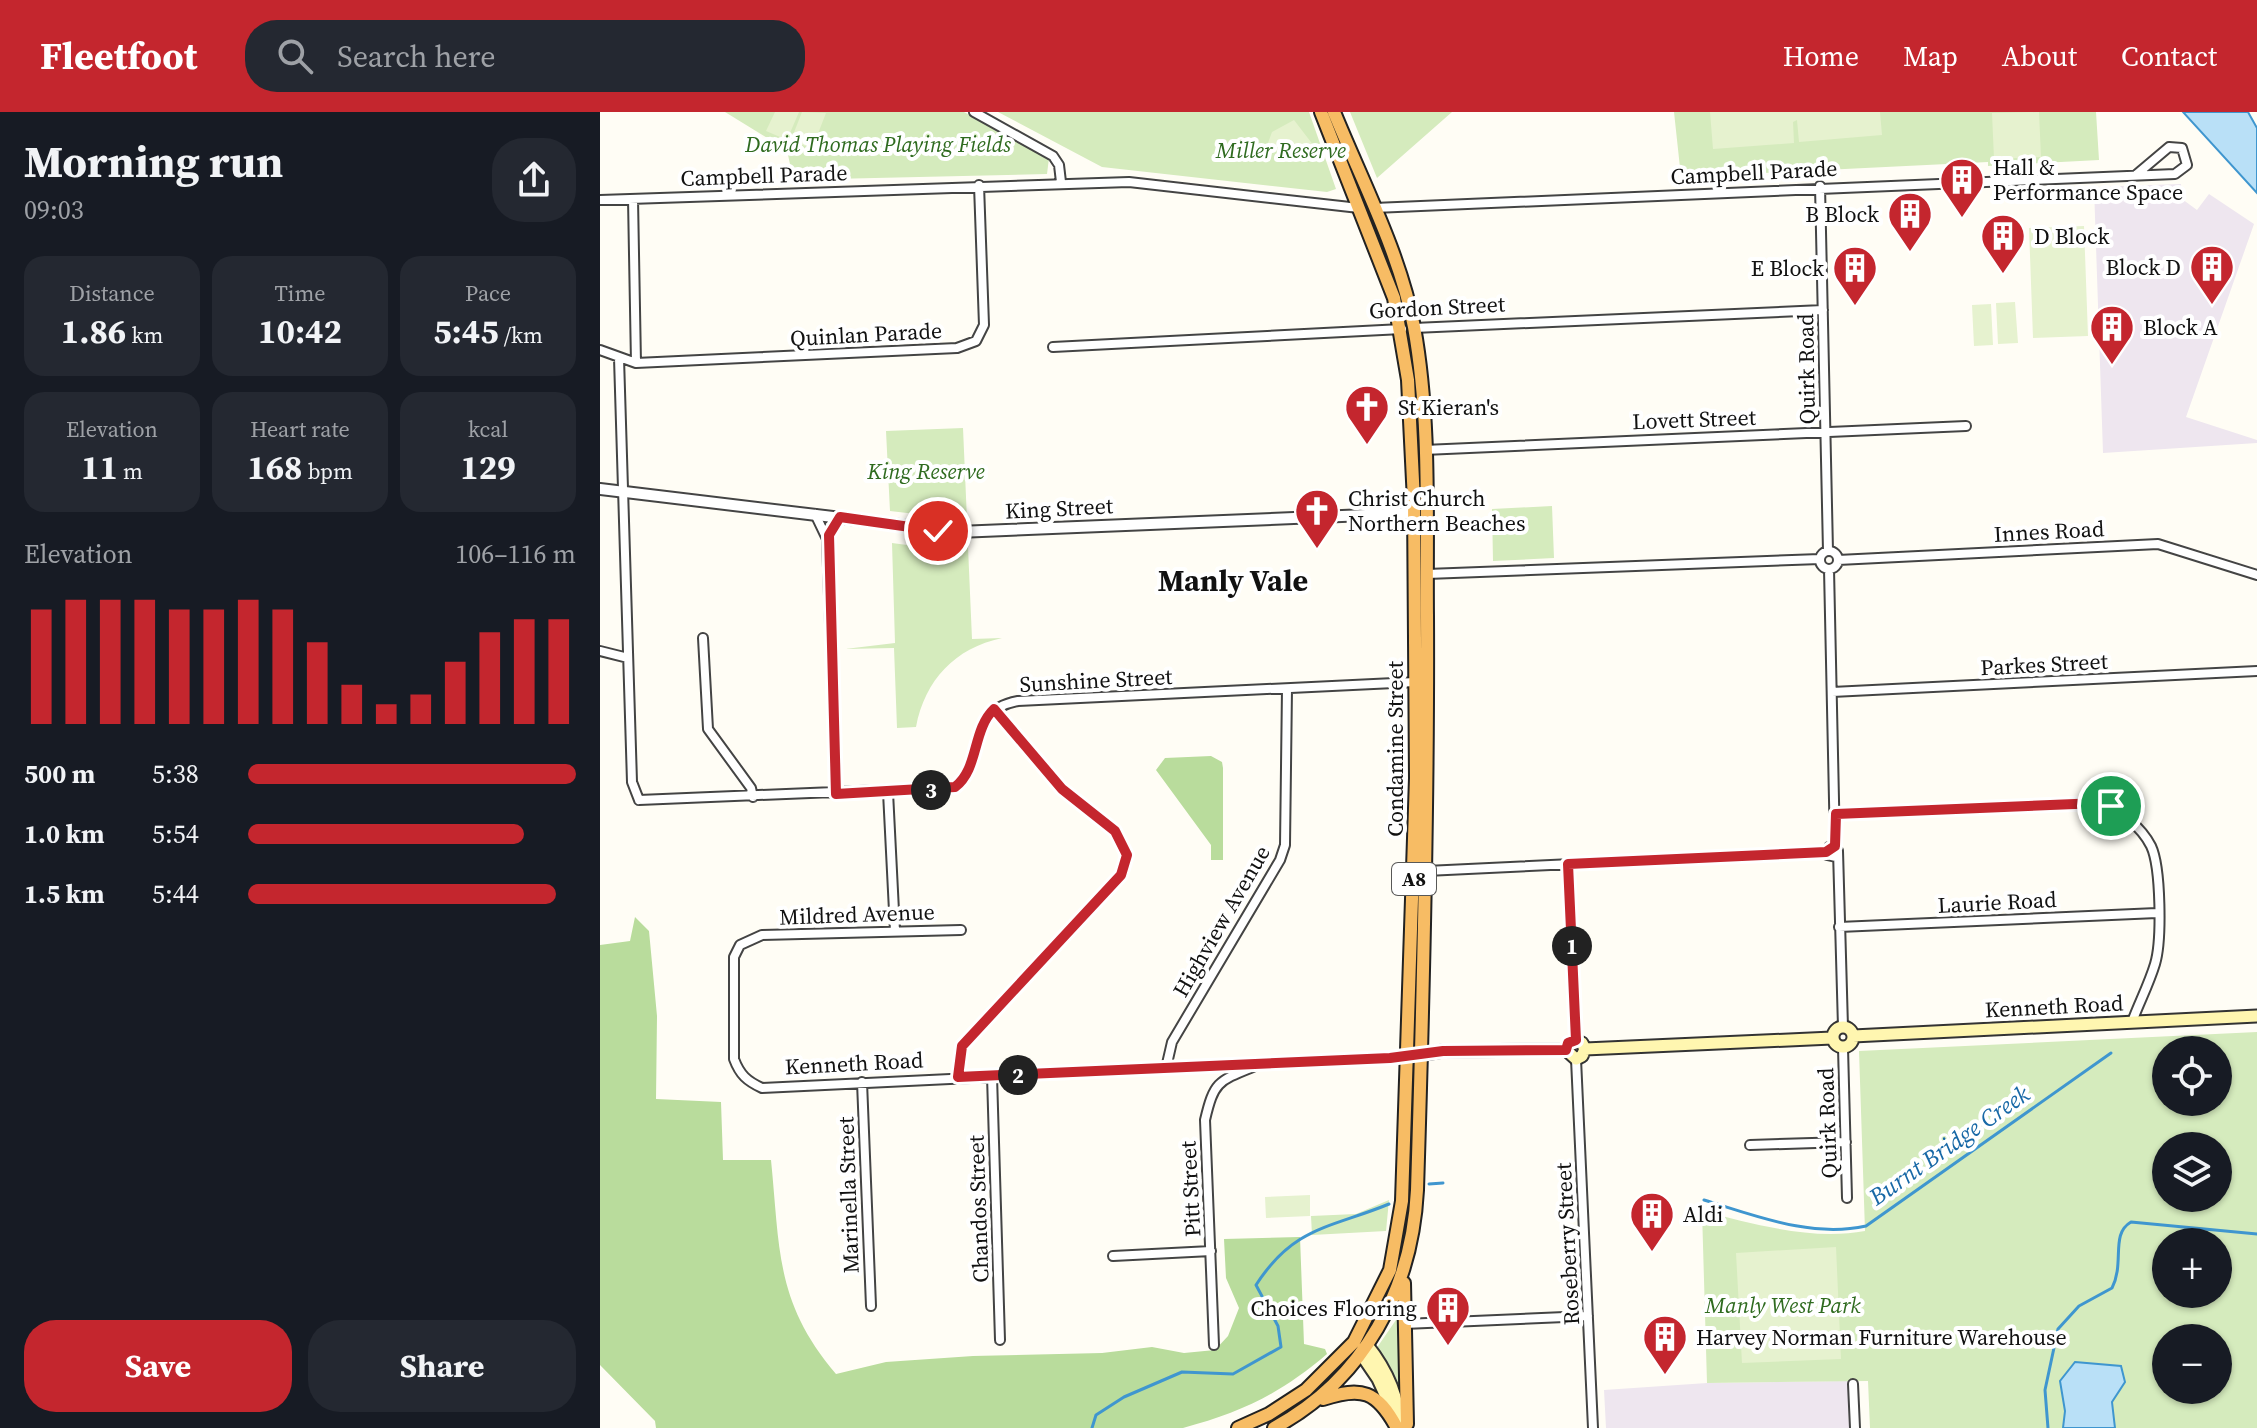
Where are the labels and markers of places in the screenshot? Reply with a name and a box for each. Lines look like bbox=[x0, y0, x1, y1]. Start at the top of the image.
place label: Hall & Performance Space bbox=[1993, 152, 2183, 207]
building icon: Hall & Performance Space bbox=[1938, 156, 1986, 219]
building icon: B Block bbox=[1886, 190, 1934, 253]
place label: B Block bbox=[1805, 199, 1880, 229]
building icon: D Block bbox=[1979, 212, 2027, 275]
place label: D Block bbox=[2034, 221, 2110, 251]
building icon: Block D bbox=[2188, 243, 2236, 306]
building icon: E Block bbox=[1831, 244, 1879, 307]
place label: Block D bbox=[2105, 252, 2181, 282]
place label: E Block bbox=[1751, 253, 1825, 283]
building icon: Block A bbox=[2088, 303, 2136, 366]
place label: Block A bbox=[2143, 312, 2218, 342]
church icon: St Kieran's bbox=[1343, 383, 1391, 446]
place label: St Kieran's bbox=[1398, 392, 1499, 422]
place label: Christ Church Northern Beaches bbox=[1348, 483, 1526, 538]
church icon: Christ Church Northern Beaches bbox=[1293, 487, 1341, 550]
pin bbox=[904, 497, 972, 565]
pin: 3 bbox=[911, 770, 951, 810]
pin bbox=[2077, 772, 2145, 840]
pin: 1 bbox=[1552, 926, 1592, 966]
pin: 2 bbox=[998, 1055, 1038, 1095]
building icon: Aldi bbox=[1628, 1190, 1676, 1253]
place label: Aldi bbox=[1683, 1199, 1723, 1229]
building icon: Choices Flooring bbox=[1424, 1284, 1472, 1347]
place label: Choices Flooring bbox=[1251, 1293, 1417, 1323]
building icon: Harvey Norman Furniture Warehouse bbox=[1641, 1313, 1689, 1376]
place label: Harvey Norman Furniture Warehouse bbox=[1696, 1322, 2067, 1352]

